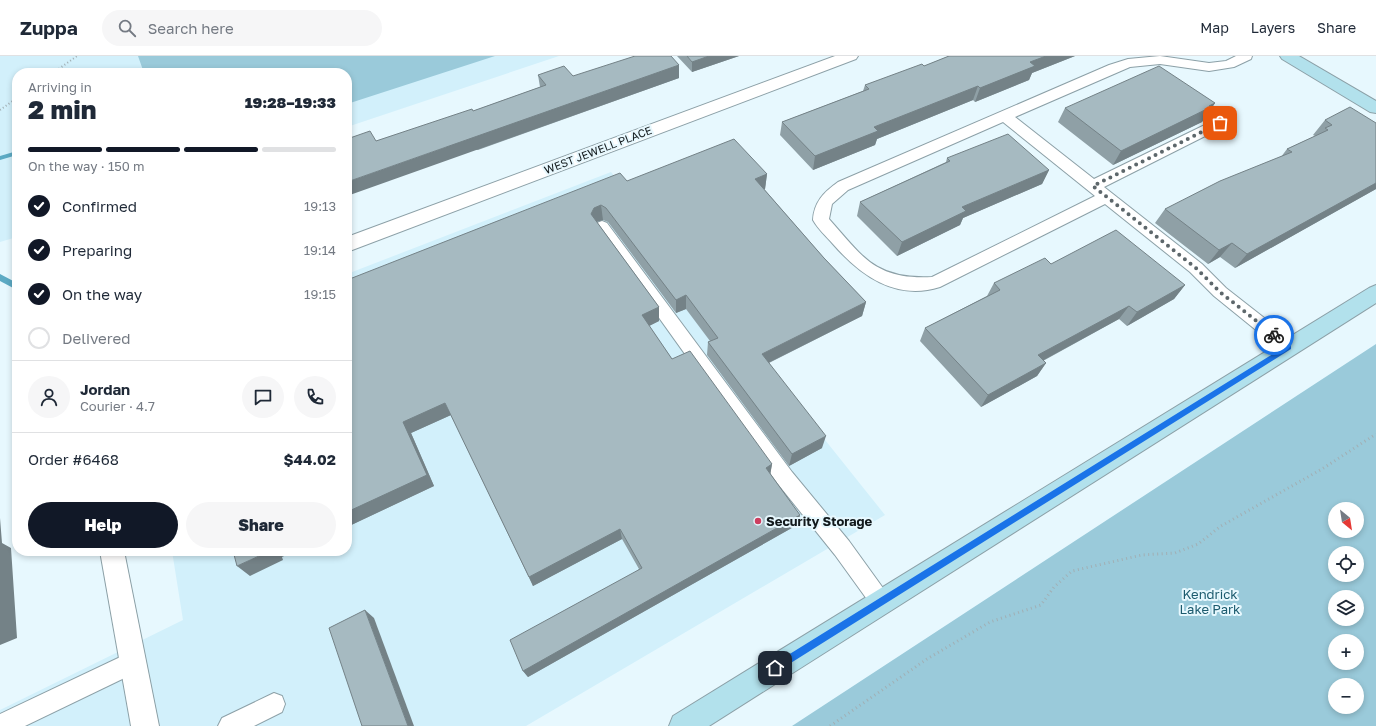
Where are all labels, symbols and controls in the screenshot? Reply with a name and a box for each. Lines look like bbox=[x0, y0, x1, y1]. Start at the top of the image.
search box bbox=[102, 10, 382, 46]
text: Zuppa bbox=[20, 16, 78, 39]
icon: search bbox=[116, 17, 138, 39]
text: Search here bbox=[148, 19, 234, 37]
text: Map bbox=[1200, 19, 1229, 36]
text: Layers bbox=[1251, 19, 1295, 36]
text: Share bbox=[1317, 19, 1356, 36]
text: Arriving in bbox=[28, 79, 92, 95]
text: 19:28–19:33 bbox=[245, 93, 336, 111]
text: 2 min bbox=[28, 94, 96, 125]
pin bbox=[1203, 106, 1237, 140]
icon: bag bbox=[1209, 112, 1231, 134]
street label: WEST JEWELL PLACE bbox=[542, 123, 654, 176]
text: On the way · 150 m bbox=[28, 158, 145, 174]
icon: check bbox=[28, 195, 50, 217]
text: Confirmed bbox=[62, 197, 137, 215]
text: 19:13 bbox=[304, 198, 336, 214]
icon: check bbox=[28, 239, 50, 261]
text: Preparing bbox=[62, 241, 132, 259]
text: 19:14 bbox=[304, 242, 336, 258]
icon: check bbox=[28, 283, 50, 305]
text: On the way bbox=[62, 285, 142, 303]
text: 19:15 bbox=[304, 286, 336, 302]
courier bbox=[1254, 315, 1294, 355]
icon: bike bbox=[1263, 324, 1285, 346]
text: Delivered bbox=[62, 329, 130, 347]
button: person bbox=[28, 376, 70, 418]
button: chat bbox=[242, 376, 284, 418]
button: phone bbox=[294, 376, 336, 418]
text: Jordan bbox=[80, 380, 130, 398]
text: Courier · 4.7 bbox=[80, 398, 155, 414]
text: Order #6468 bbox=[28, 450, 119, 468]
text: $44.02 bbox=[283, 450, 336, 468]
button: Help bbox=[28, 502, 178, 548]
button: Share bbox=[186, 502, 336, 548]
north arrow bbox=[1328, 502, 1364, 538]
map controls bbox=[1328, 502, 1364, 714]
place label: Security Storage bbox=[766, 513, 873, 529]
marker: Security Storage bbox=[753, 516, 763, 526]
button: locate bbox=[1328, 546, 1364, 582]
park label: Kendrick Lake Park bbox=[1180, 586, 1241, 617]
button: layers bbox=[1328, 590, 1364, 626]
button: + bbox=[1328, 634, 1364, 670]
pin bbox=[758, 651, 792, 685]
icon: home bbox=[764, 657, 786, 679]
button: − bbox=[1328, 678, 1364, 714]

